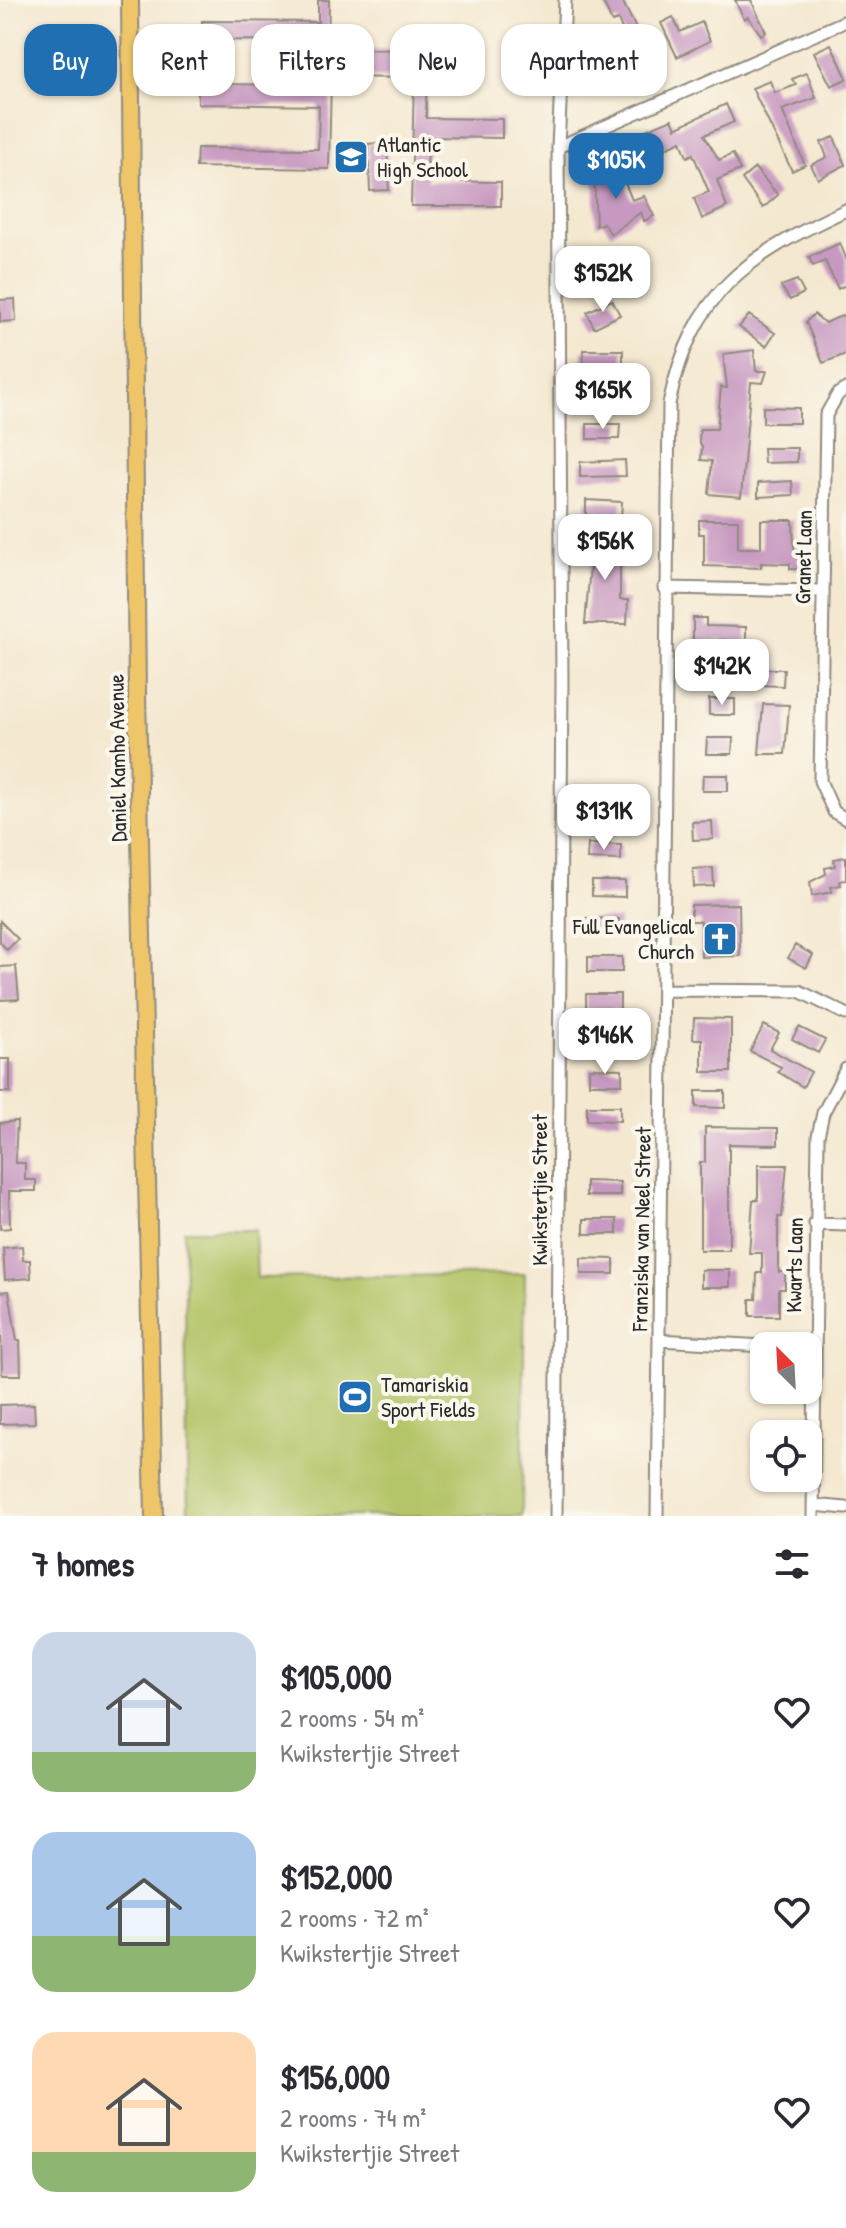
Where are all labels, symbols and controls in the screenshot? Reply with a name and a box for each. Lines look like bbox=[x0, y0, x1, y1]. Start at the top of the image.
chip: Buy bbox=[24, 24, 117, 96]
chip: Rent bbox=[133, 24, 235, 96]
chip: Filters bbox=[251, 24, 374, 96]
chip: New bbox=[390, 24, 485, 96]
chip: Apartment bbox=[501, 24, 667, 96]
place label: Atlantic High School bbox=[377, 129, 468, 184]
pin: $105K bbox=[560, 133, 672, 201]
school or university icon: Atlantic High School bbox=[332, 138, 370, 176]
text: $105K bbox=[587, 141, 645, 176]
pin: $152K bbox=[547, 246, 659, 314]
text: $152K bbox=[573, 254, 633, 289]
pin: $165K bbox=[547, 363, 659, 431]
text: $165K bbox=[574, 371, 632, 406]
street label: Granet Laan bbox=[787, 510, 819, 604]
pin: $156K bbox=[549, 514, 661, 582]
text: $156K bbox=[576, 522, 634, 557]
pin: $142K bbox=[666, 639, 778, 707]
text: $142K bbox=[693, 647, 751, 682]
street label: Daniel Kamho Avenue bbox=[101, 674, 133, 842]
pin: $131K bbox=[548, 784, 660, 852]
text: $131K bbox=[575, 792, 633, 827]
place label: Full Evangelical Church bbox=[572, 911, 694, 966]
church icon: Full Evangelical Church bbox=[701, 920, 739, 958]
pin: $146K bbox=[549, 1008, 661, 1076]
text: $146K bbox=[577, 1016, 633, 1051]
street label: Kwikstertjie Street bbox=[524, 1114, 554, 1266]
street label: Franziska van Neel Street bbox=[624, 1126, 658, 1333]
street label: Kwarts Laan bbox=[778, 1217, 810, 1313]
north arrow bbox=[750, 1332, 822, 1404]
map controls bbox=[750, 1332, 822, 1492]
place label: Tamariskia Sport Fields bbox=[381, 1369, 475, 1424]
sports icon: Tamariskia Sport Fields bbox=[336, 1378, 374, 1416]
button: locate bbox=[750, 1420, 822, 1492]
text: 7 homes bbox=[32, 1541, 134, 1587]
icon: filters bbox=[770, 1542, 814, 1586]
text: $105,000 bbox=[280, 1654, 392, 1700]
icon: home bbox=[96, 1664, 192, 1760]
icon: heart bbox=[770, 1690, 814, 1734]
text: 2 rooms · 54 m² bbox=[280, 1700, 424, 1735]
text: Kwikstertjie Street bbox=[280, 1735, 459, 1770]
text: $152,000 bbox=[280, 1854, 392, 1900]
icon: home bbox=[96, 1864, 192, 1960]
icon: heart bbox=[770, 1890, 814, 1934]
text: 2 rooms · 72 m² bbox=[280, 1900, 429, 1935]
text: Kwikstertjie Street bbox=[280, 1935, 459, 1970]
text: $156,000 bbox=[280, 2054, 390, 2100]
icon: home bbox=[96, 2064, 192, 2160]
icon: heart bbox=[770, 2090, 814, 2134]
text: 2 rooms · 74 m² bbox=[280, 2100, 426, 2135]
text: Kwikstertjie Street bbox=[280, 2135, 459, 2170]

